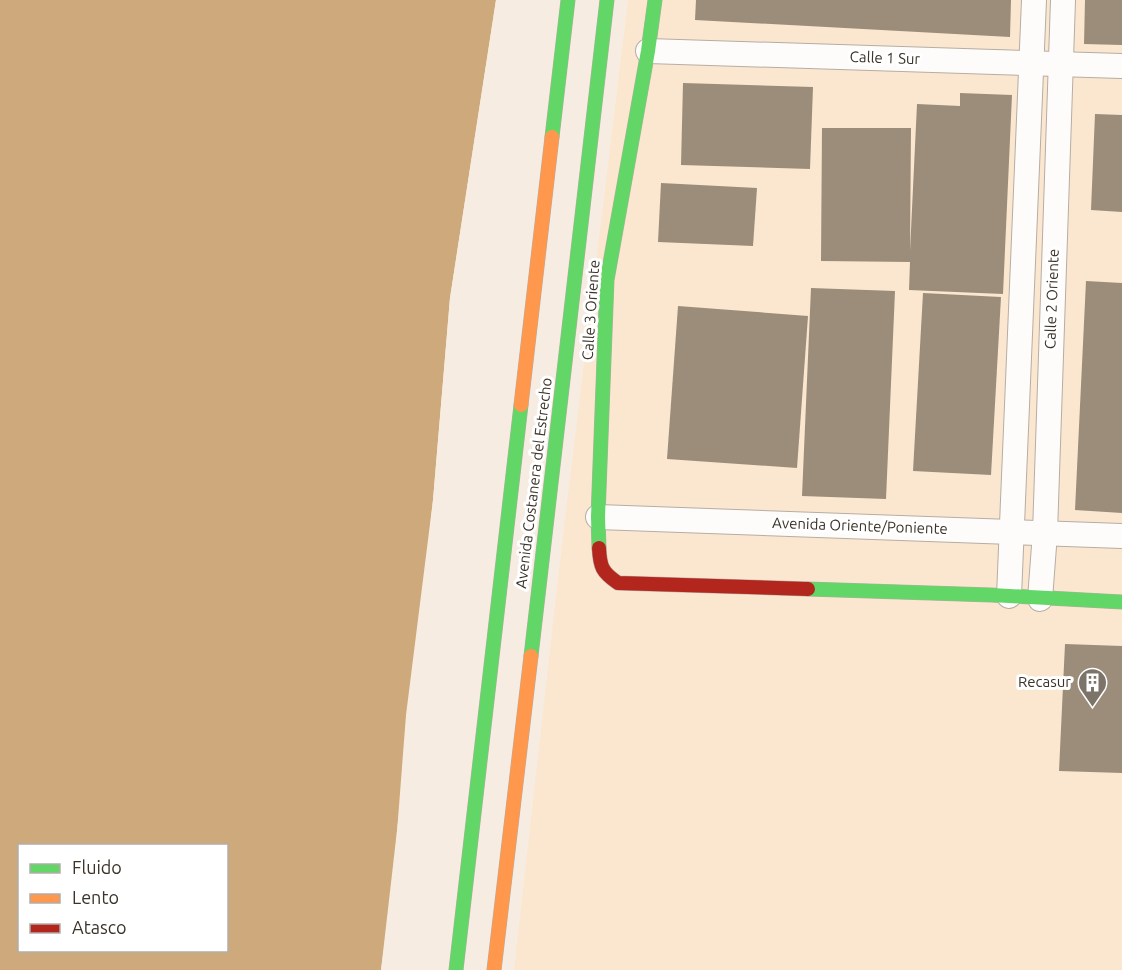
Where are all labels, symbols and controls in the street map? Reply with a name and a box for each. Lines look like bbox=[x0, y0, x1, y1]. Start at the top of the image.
street label: Calle 1 Sur bbox=[849, 48, 921, 67]
street label: Calle 2 Oriente bbox=[1041, 249, 1062, 349]
street label: Calle 3 Oriente bbox=[579, 259, 602, 361]
street label: Avenida Costanera del Estrecho bbox=[512, 376, 555, 589]
street label: Avenida Oriente/Poniente bbox=[772, 514, 948, 537]
building icon: Recasur bbox=[1076, 666, 1108, 708]
place label: Recasur bbox=[1018, 673, 1071, 690]
legend bbox=[18, 844, 228, 952]
text: Fluido bbox=[72, 857, 122, 877]
text: Lento bbox=[72, 887, 119, 907]
text: Atasco bbox=[72, 917, 127, 937]

